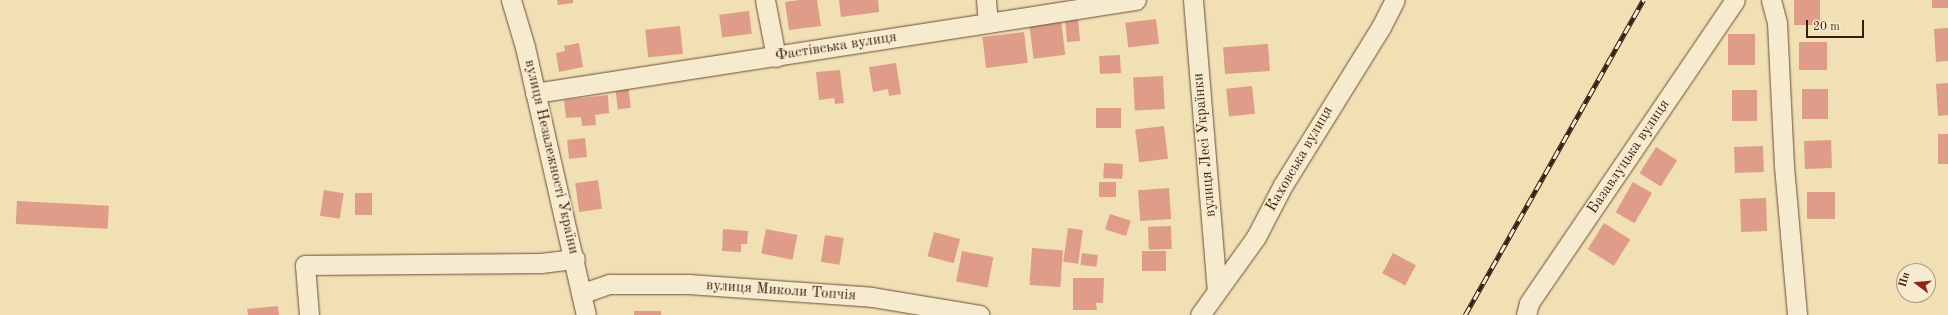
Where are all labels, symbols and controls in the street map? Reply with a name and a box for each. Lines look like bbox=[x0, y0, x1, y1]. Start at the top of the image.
scale bar bbox=[1808, 12, 1866, 38]
text: 20 m bbox=[1813, 21, 1840, 33]
street label: Фастівська вулиця bbox=[774, 29, 898, 65]
street label: вулиця Незалежності України bbox=[520, 58, 582, 256]
street label: вулиця Лесі Українки bbox=[1190, 72, 1220, 218]
street label: Базавлуцька вулиця bbox=[1584, 96, 1674, 218]
street label: Каховська вулиця bbox=[1263, 103, 1337, 215]
north arrow bbox=[1896, 263, 1936, 303]
text: Пн bbox=[1898, 271, 1912, 289]
street label: вулиця Миколи Топчія bbox=[705, 277, 857, 305]

